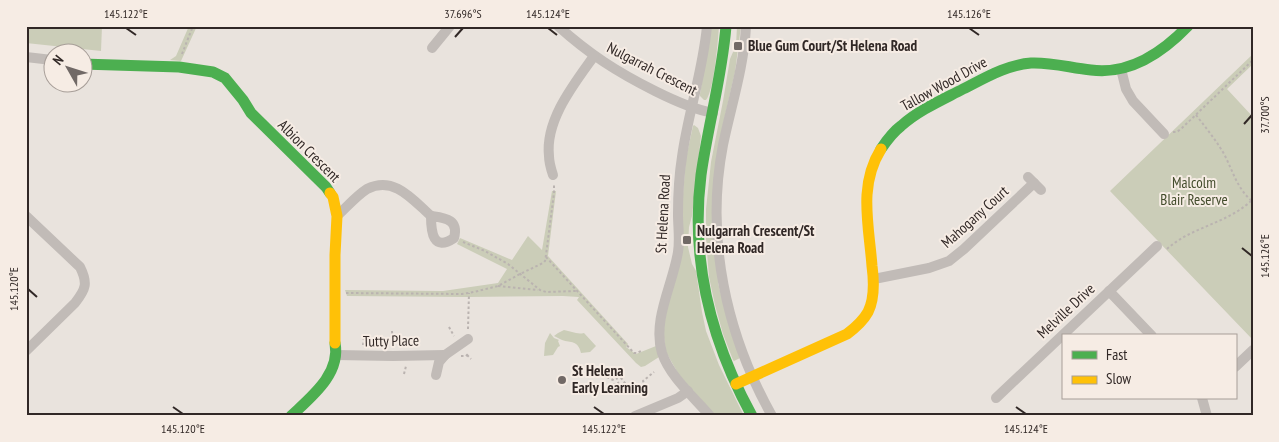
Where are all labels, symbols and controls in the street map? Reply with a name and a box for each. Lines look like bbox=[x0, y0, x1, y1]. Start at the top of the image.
text: 145.122°E bbox=[104, 6, 148, 21]
text: 37.696°S bbox=[444, 6, 482, 21]
text: 145.124°E bbox=[526, 6, 570, 21]
text: 145.126°E bbox=[947, 6, 991, 21]
place label: Blue Gum Court/St Helena Road bbox=[748, 36, 918, 55]
street label: Nulgarrah Crescent bbox=[604, 38, 700, 99]
marker: Blue Gum Court/St Helena Road bbox=[732, 40, 744, 52]
north arrow bbox=[42, 42, 92, 92]
text: N bbox=[49, 51, 67, 68]
street label: Tallow Wood Drive bbox=[897, 52, 990, 115]
text: 37.700°S bbox=[1257, 96, 1272, 134]
street label: Albion Crescent bbox=[274, 115, 345, 186]
park label: Malcolm Blair Reserve bbox=[1160, 173, 1228, 209]
street label: St Helena Road bbox=[651, 174, 674, 254]
street label: Mahogany Court bbox=[937, 181, 1012, 252]
place label: Nulgarrah Crescent/St Helena Road bbox=[697, 221, 815, 257]
marker: Nulgarrah Crescent/St Helena Road bbox=[681, 234, 693, 246]
text: 145.126°E bbox=[1257, 234, 1272, 278]
text: 145.120°E bbox=[6, 267, 21, 311]
street label: Melville Drive bbox=[1033, 279, 1098, 342]
street label: Tutty Place bbox=[363, 331, 419, 350]
legend bbox=[1062, 334, 1236, 400]
text: Fast bbox=[1106, 345, 1127, 364]
place label: St Helena Early Learning bbox=[572, 361, 648, 397]
text: Slow bbox=[1106, 369, 1131, 388]
marker: St Helena Early Learning bbox=[556, 374, 568, 386]
text: 145.120°E bbox=[161, 421, 205, 436]
text: 145.122°E bbox=[582, 421, 626, 436]
text: 145.124°E bbox=[1004, 421, 1048, 436]

